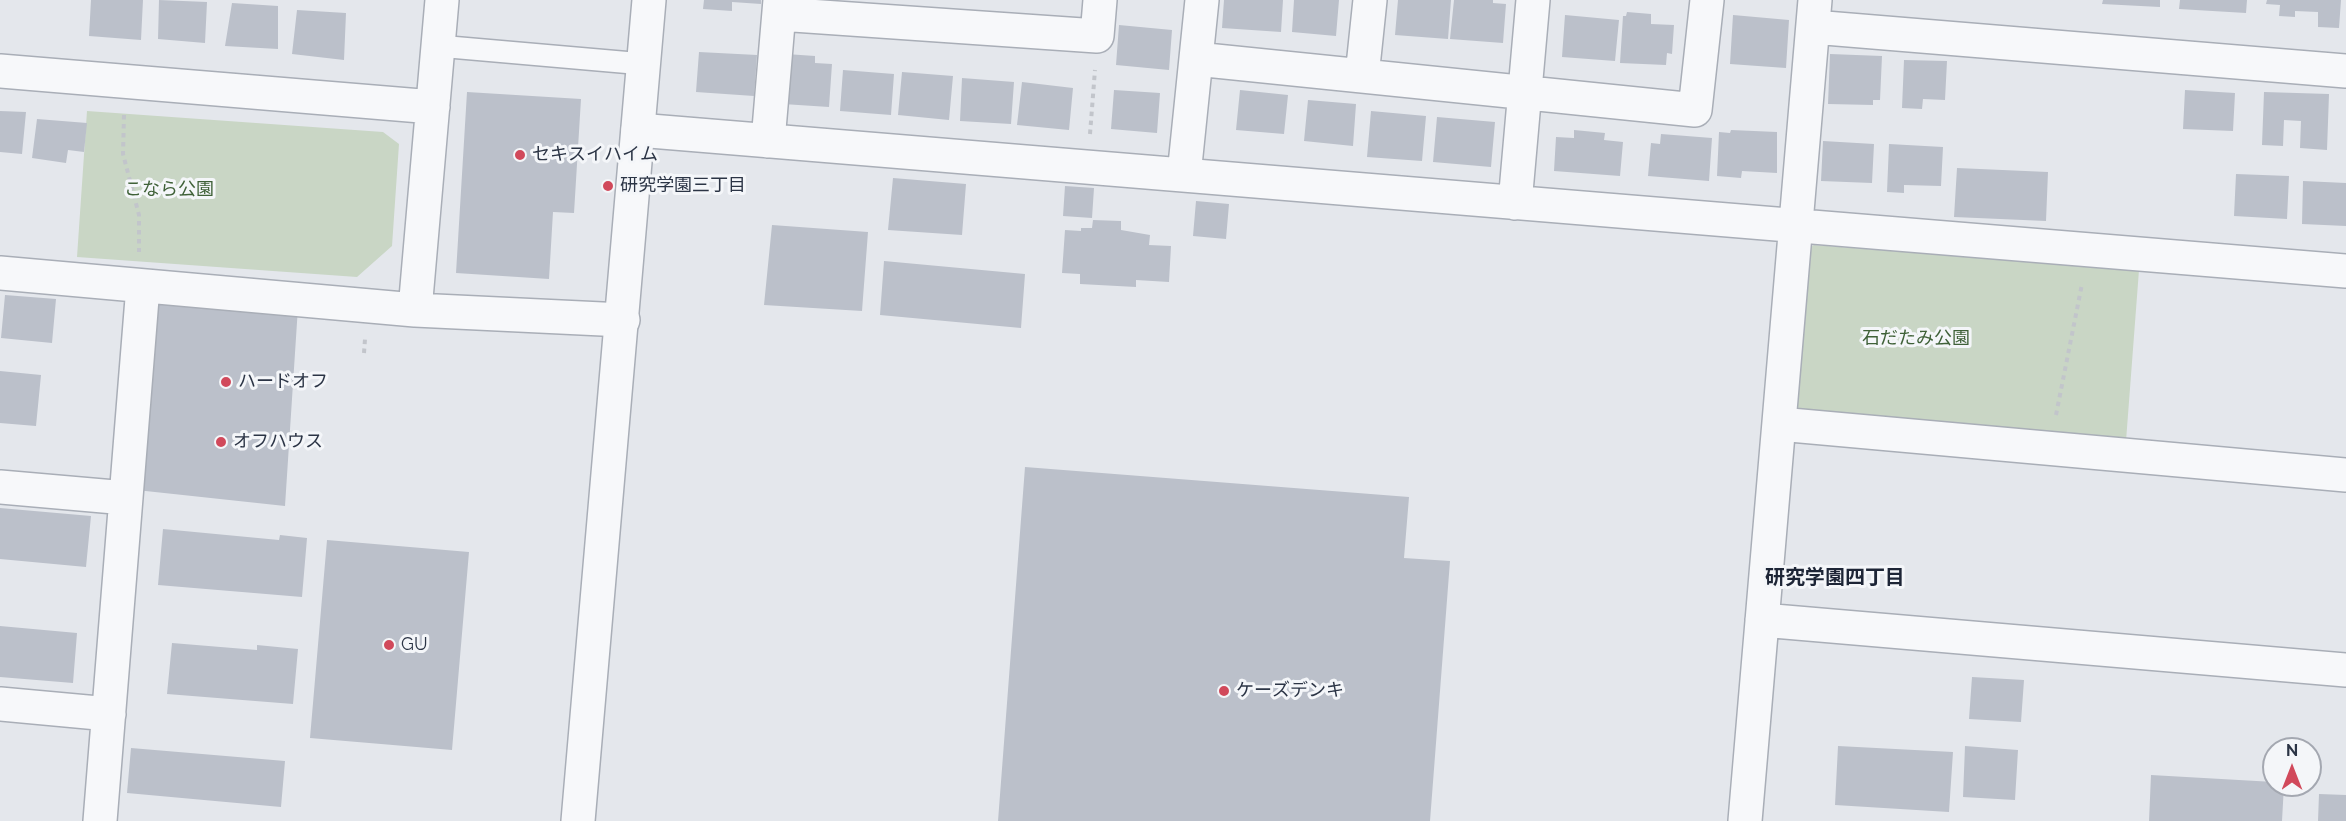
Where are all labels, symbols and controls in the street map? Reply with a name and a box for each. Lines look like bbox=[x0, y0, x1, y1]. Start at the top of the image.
place label: セキスイハイム bbox=[532, 144, 658, 166]
marker: セキスイハイム bbox=[513, 148, 527, 162]
place label: 研究学園三丁目 bbox=[620, 175, 746, 197]
park label: こなら公園 bbox=[124, 179, 214, 201]
marker: 研究学園三丁目 bbox=[601, 179, 615, 193]
park label: 石だたみ公園 bbox=[1862, 328, 1970, 350]
place label: ハードオフ bbox=[238, 371, 328, 393]
marker: ハードオフ bbox=[219, 375, 233, 389]
place label: オフハウス bbox=[233, 431, 323, 453]
marker: オフハウス bbox=[214, 435, 228, 449]
district label: 研究学園四丁目 bbox=[1765, 566, 1905, 590]
place label: GU bbox=[401, 634, 427, 656]
marker: GU bbox=[382, 638, 396, 652]
place label: ケーズデンキ bbox=[1236, 680, 1344, 702]
marker: ケーズデンキ bbox=[1217, 684, 1231, 698]
north arrow bbox=[2262, 737, 2322, 797]
text: N bbox=[2286, 741, 2298, 760]

